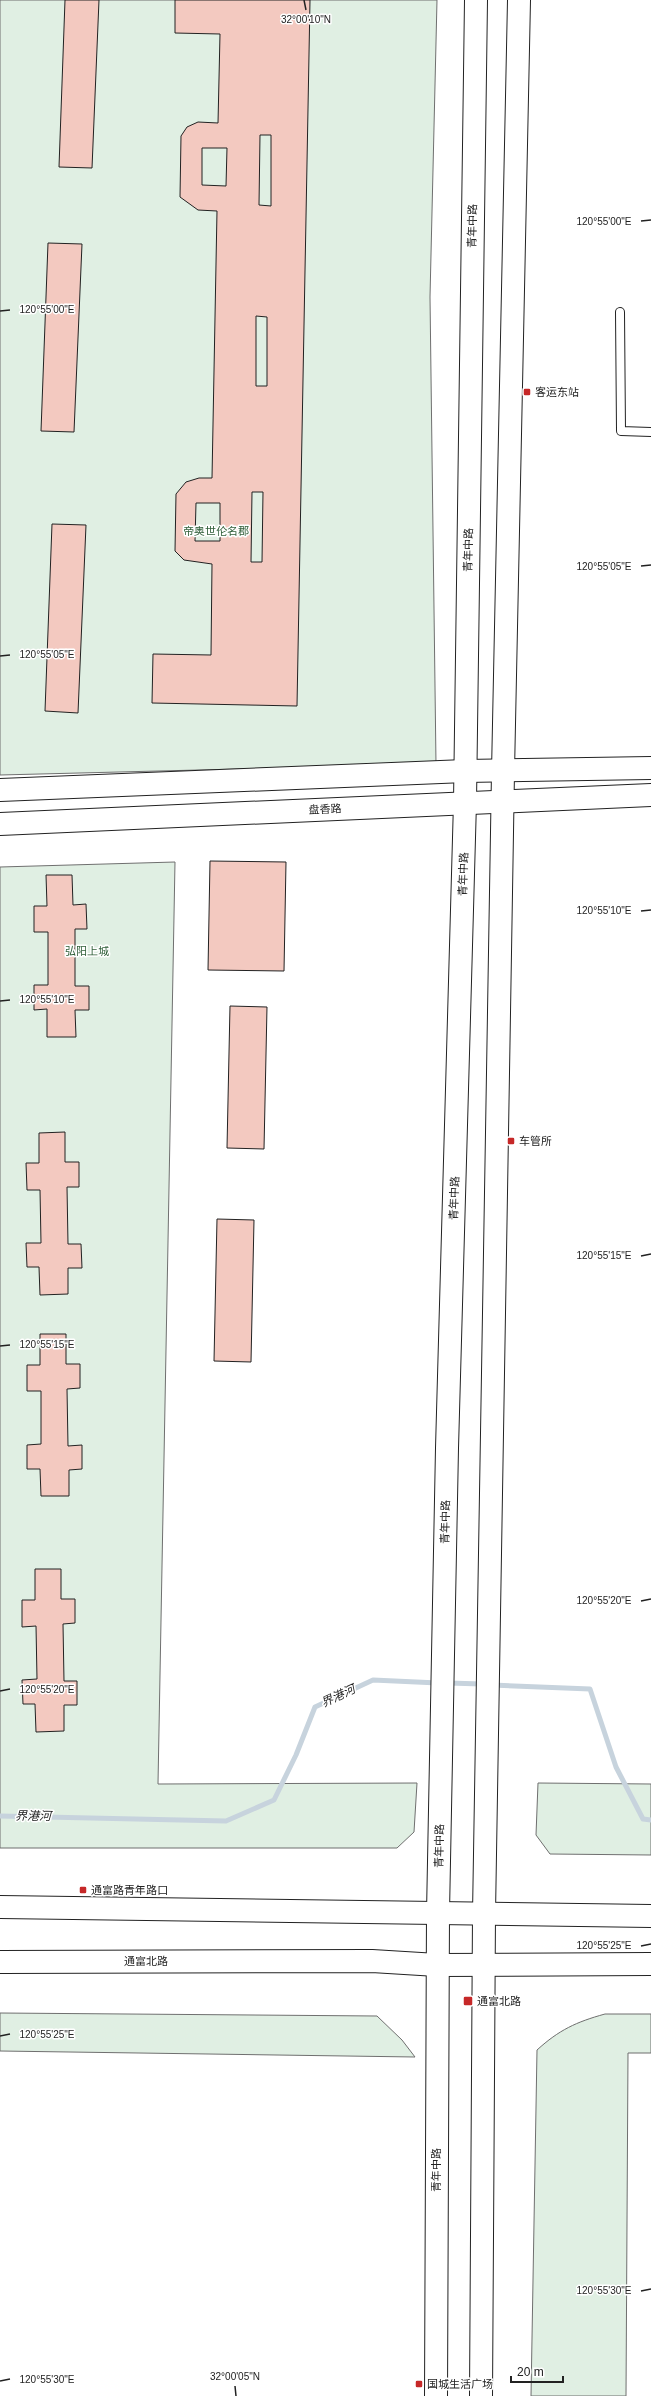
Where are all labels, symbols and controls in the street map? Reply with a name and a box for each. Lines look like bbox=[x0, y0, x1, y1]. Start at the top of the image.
text: 32°00'10"N bbox=[281, 14, 331, 25]
street label: 青年中路 bbox=[466, 204, 478, 248]
text: 120°55'00"E bbox=[576, 216, 632, 227]
text: 120°55'00"E bbox=[19, 304, 75, 315]
place label: 客运东站 bbox=[535, 386, 579, 398]
marker: 客运东站 bbox=[522, 387, 532, 397]
park label: 帝奥世伦名郡 bbox=[183, 525, 249, 537]
street label: 青年中路 bbox=[462, 528, 474, 572]
text: 120°55'05"E bbox=[576, 561, 632, 572]
text: 120°55'05"E bbox=[19, 649, 75, 660]
street label: 盘香路 bbox=[308, 802, 342, 816]
street label: 青年中路 bbox=[456, 852, 470, 896]
text: 120°55'10"E bbox=[576, 905, 632, 916]
park label: 弘阳上城 bbox=[65, 945, 109, 957]
text: 120°55'10"E bbox=[19, 994, 75, 1005]
place label: 车管所 bbox=[519, 1135, 552, 1147]
marker: 车管所 bbox=[506, 1136, 516, 1146]
street label: 青年中路 bbox=[447, 1176, 461, 1220]
text: 120°55'15"E bbox=[576, 1250, 632, 1261]
text: 120°55'15"E bbox=[19, 1339, 75, 1350]
street label: 青年中路 bbox=[439, 1500, 451, 1544]
text: 120°55'20"E bbox=[576, 1595, 632, 1606]
water label: 界港河 bbox=[319, 1681, 359, 1710]
text: 120°55'20"E bbox=[19, 1684, 75, 1695]
water label: 界港河 bbox=[15, 1809, 53, 1823]
street label: 青年中路 bbox=[433, 1824, 445, 1868]
place label: 通富路青年路口 bbox=[91, 1884, 168, 1896]
marker: 通富路青年路口 bbox=[78, 1885, 88, 1895]
text: 120°55'25"E bbox=[576, 1940, 632, 1951]
street label: 通富北路 bbox=[124, 1955, 168, 1967]
marker: 通富北路 bbox=[462, 1995, 474, 2007]
place label: 通富北路 bbox=[477, 1995, 521, 2007]
text: 120°55'25"E bbox=[19, 2029, 75, 2040]
street label: 青年中路 bbox=[430, 2148, 442, 2192]
text: 120°55'30"E bbox=[576, 2285, 632, 2296]
scale bar bbox=[511, 2358, 563, 2384]
text: 20 m bbox=[517, 2365, 544, 2379]
text: 32°00'05"N bbox=[210, 2371, 260, 2382]
text: 120°55'30"E bbox=[19, 2374, 75, 2385]
place label: 国城生活广场 bbox=[427, 2378, 493, 2390]
marker: 国城生活广场 bbox=[414, 2379, 424, 2389]

